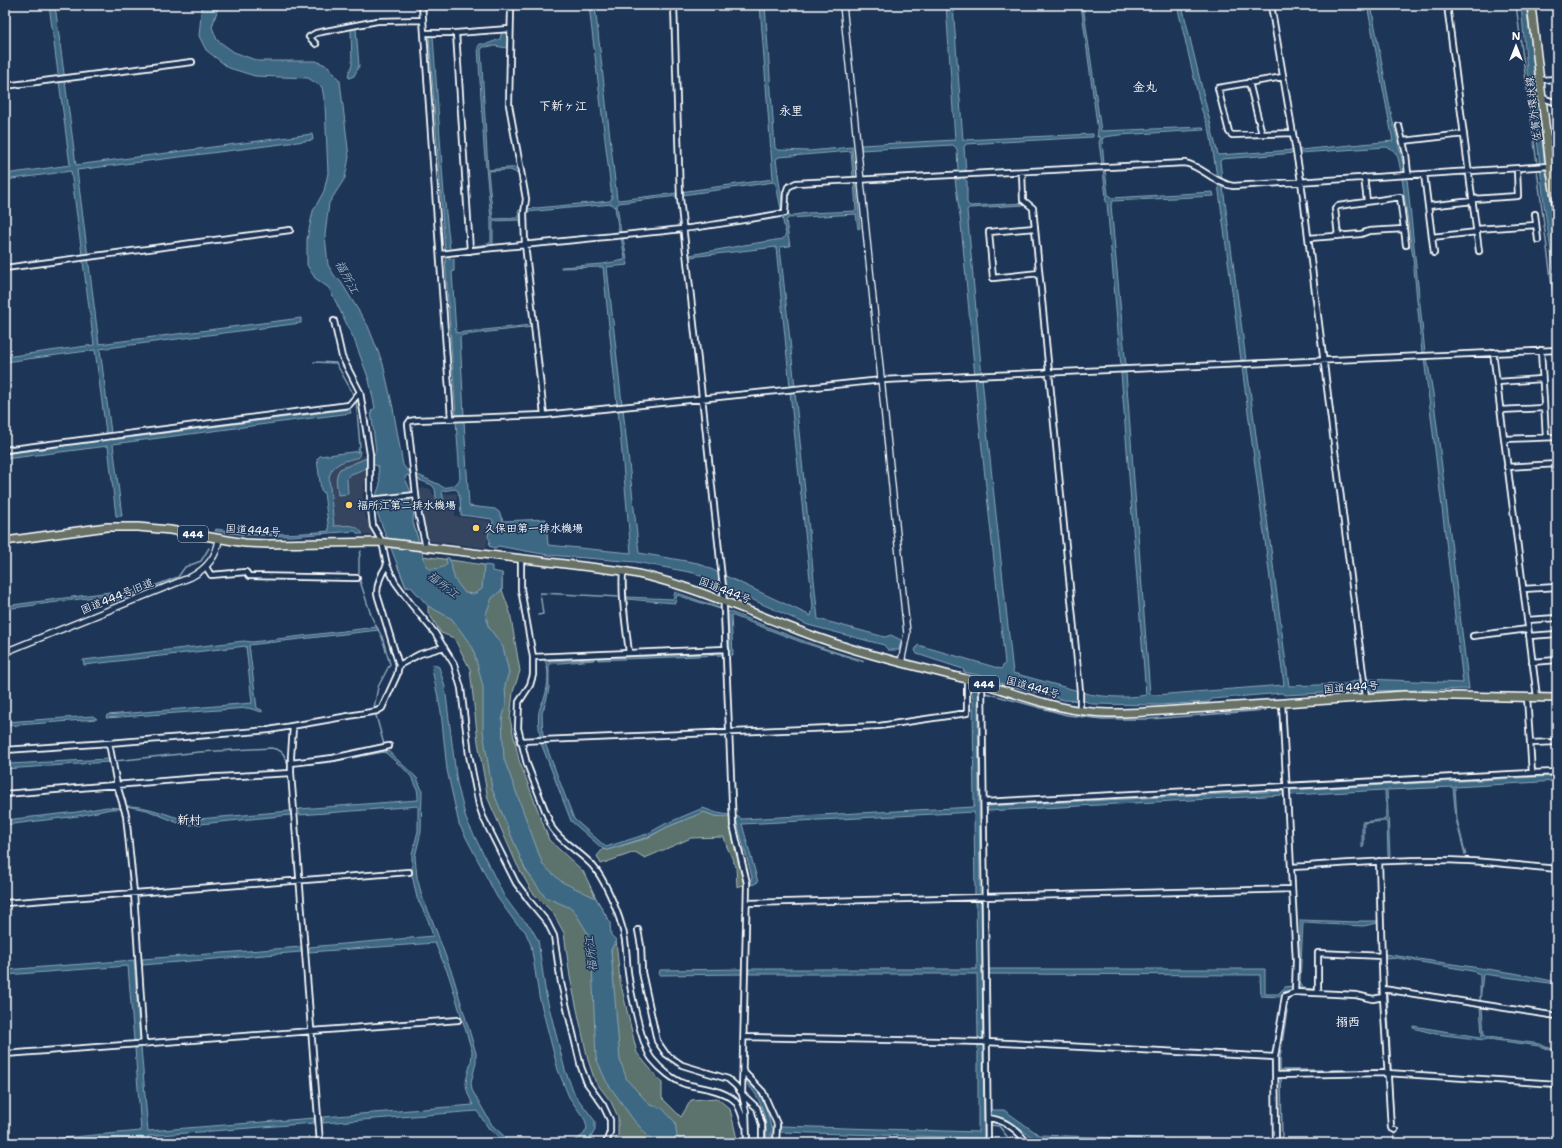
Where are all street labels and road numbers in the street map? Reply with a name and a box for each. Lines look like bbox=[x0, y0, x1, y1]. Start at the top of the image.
street label: 佐賀外環状線 bbox=[1522, 75, 1545, 143]
street label: 国道444号 bbox=[225, 521, 281, 540]
road number: 444 bbox=[178, 526, 208, 542]
street label: 国道444号 bbox=[696, 574, 753, 607]
street label: 国道444号旧道 bbox=[78, 575, 156, 618]
street label: 国道444号 bbox=[1004, 673, 1062, 702]
road number: 444 bbox=[969, 676, 999, 692]
street label: 国道444号 bbox=[1323, 678, 1379, 697]

